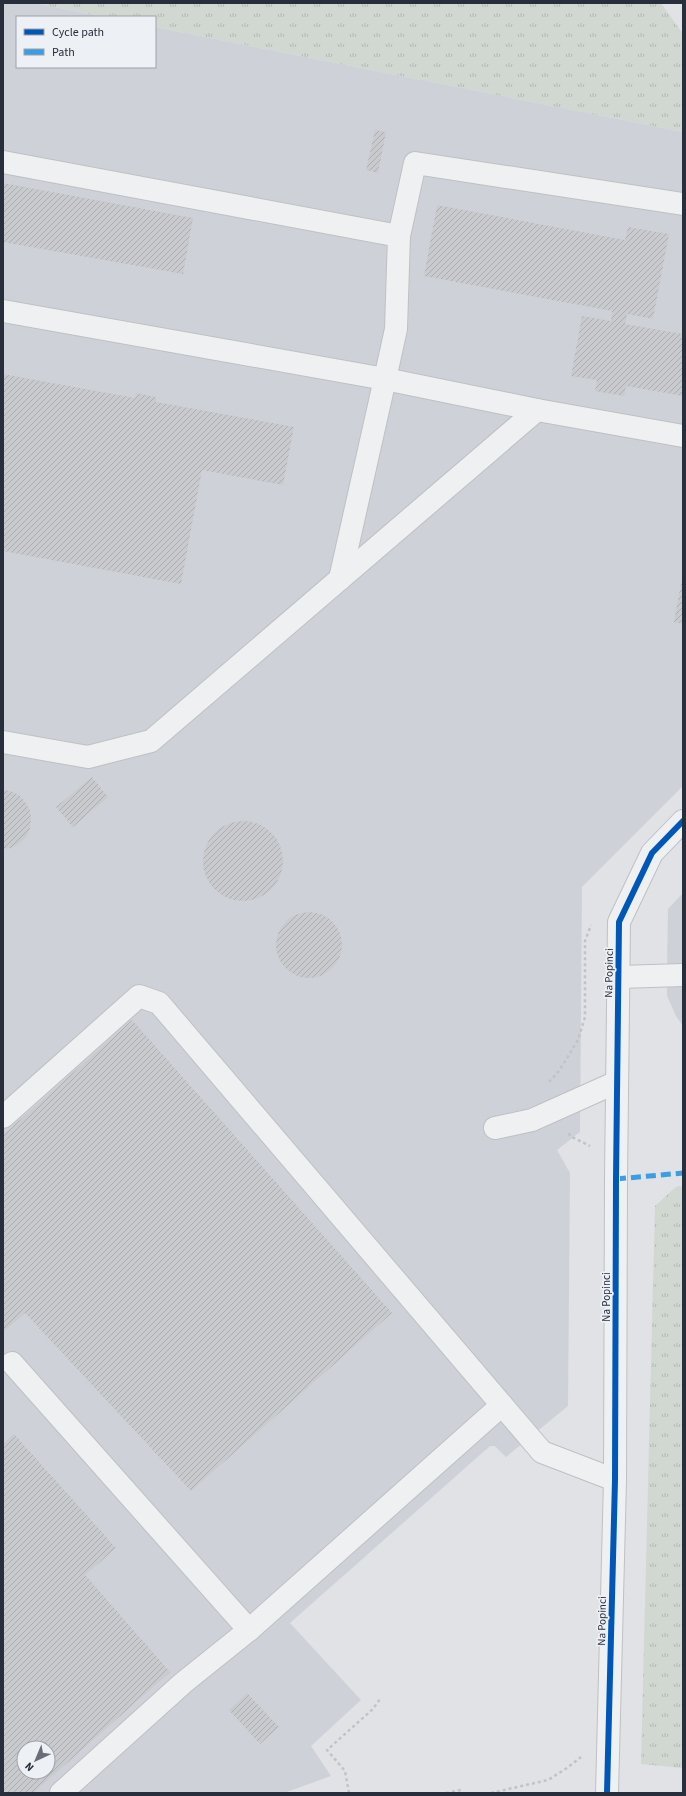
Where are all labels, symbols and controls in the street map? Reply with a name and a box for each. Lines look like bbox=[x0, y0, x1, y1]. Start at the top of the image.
legend bbox=[16, 16, 156, 68]
text: Cycle path bbox=[52, 24, 104, 41]
text: Path bbox=[52, 44, 75, 61]
street label: Na Popinci bbox=[601, 948, 617, 998]
street label: Na Popinci bbox=[599, 1272, 614, 1322]
street label: Na Popinci bbox=[594, 1596, 610, 1646]
north arrow bbox=[16, 1740, 56, 1780]
text: N bbox=[22, 1759, 37, 1775]

